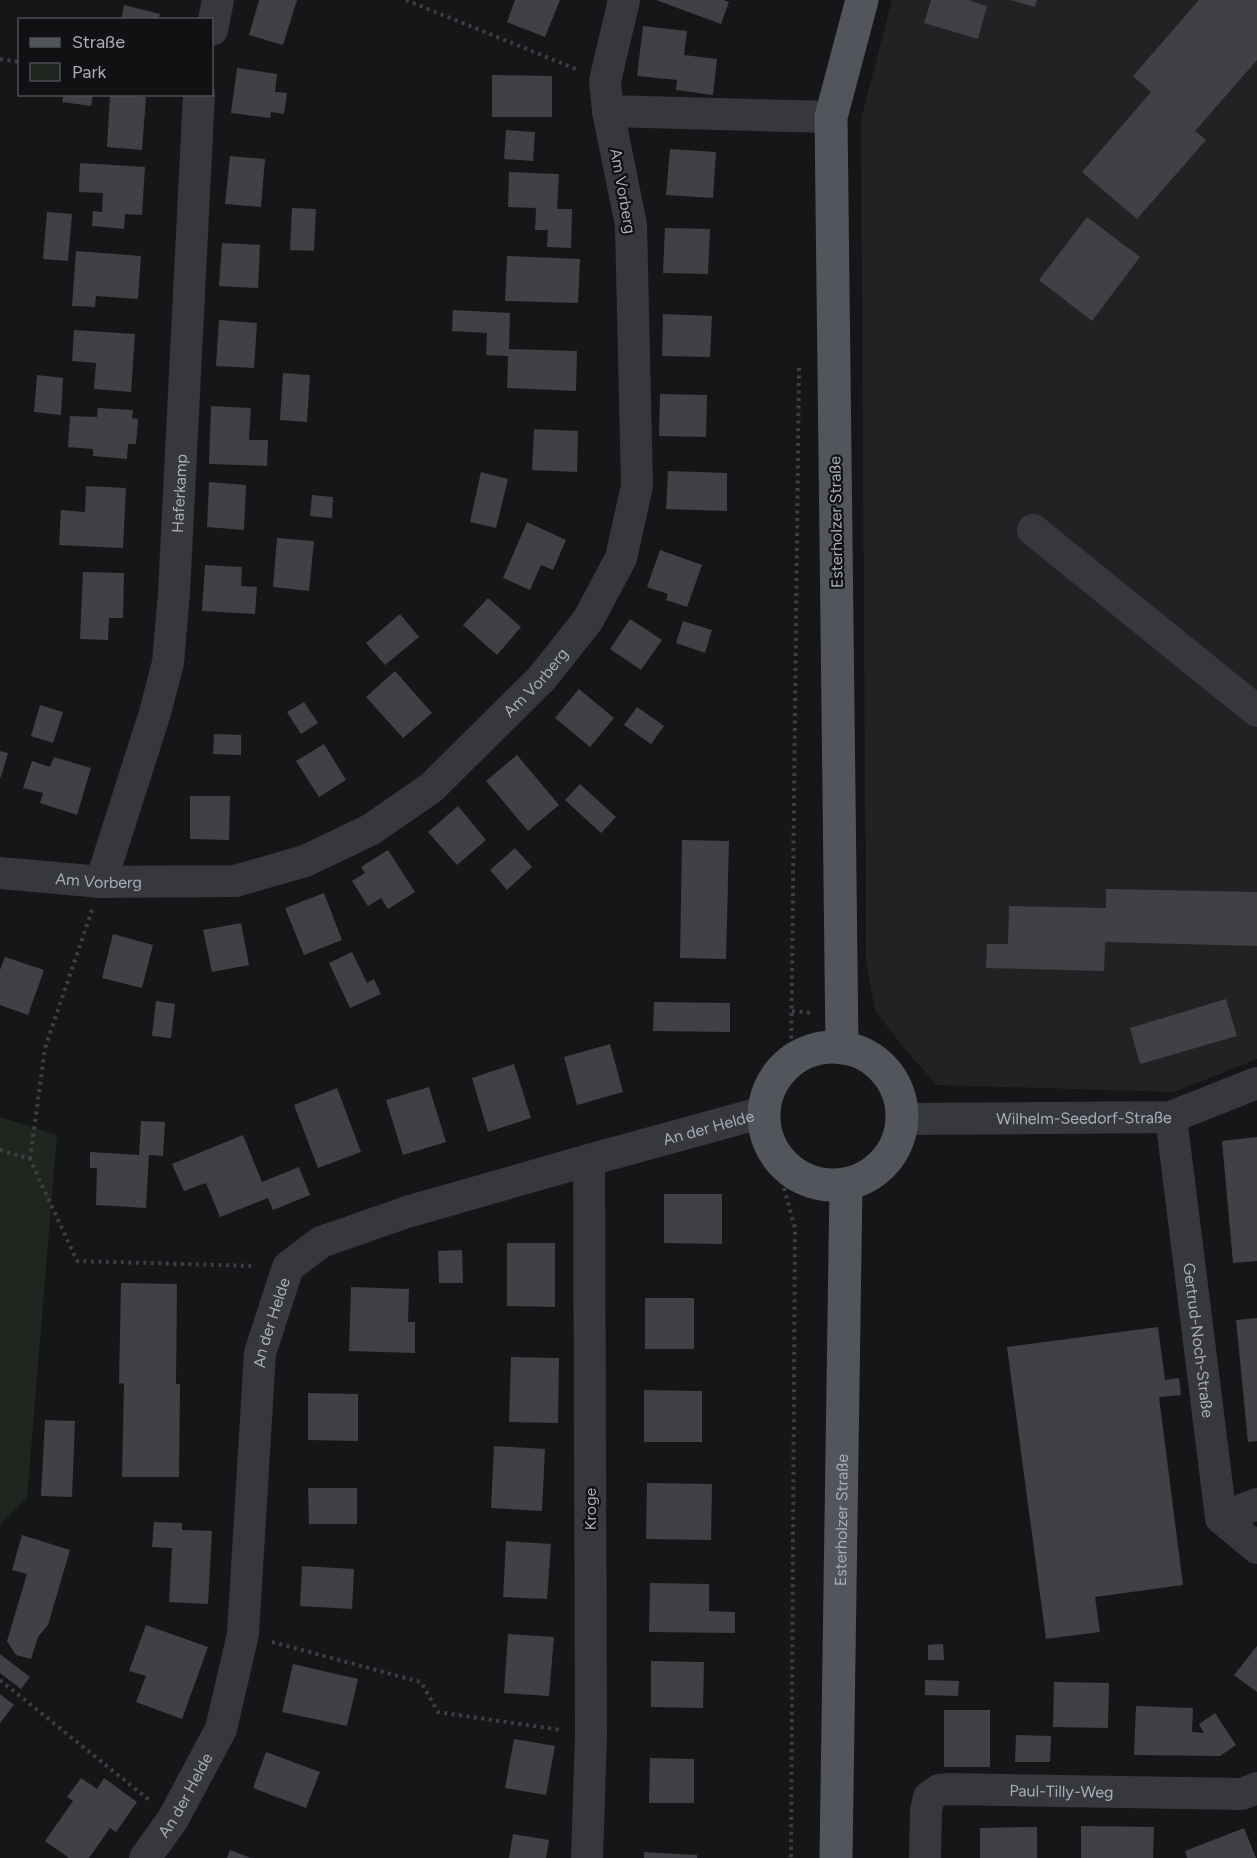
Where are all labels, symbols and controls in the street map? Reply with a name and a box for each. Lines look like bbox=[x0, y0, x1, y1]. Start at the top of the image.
legend bbox=[18, 18, 213, 96]
text: Straße bbox=[72, 31, 125, 53]
text: Park bbox=[72, 61, 107, 83]
street label: Am Vorberg bbox=[606, 147, 640, 235]
street label: Haferkamp bbox=[168, 453, 190, 533]
street label: Esterholzer Straße bbox=[825, 456, 847, 588]
street label: Am Vorberg bbox=[499, 644, 572, 721]
street label: Am Vorberg bbox=[55, 868, 142, 892]
street label: An der Helde bbox=[661, 1106, 756, 1149]
street label: Wilhelm-Seedorf-Straße bbox=[996, 1107, 1172, 1128]
street label: Gertrud-Noch-Straße bbox=[1180, 1262, 1218, 1419]
street label: An der Helde bbox=[250, 1275, 294, 1368]
street label: Esterholzer Straße bbox=[831, 1454, 851, 1586]
street label: Kroge bbox=[581, 1487, 600, 1530]
street label: An der Helde bbox=[154, 1749, 216, 1841]
street label: Paul-Tilly-Weg bbox=[1009, 1781, 1114, 1801]

